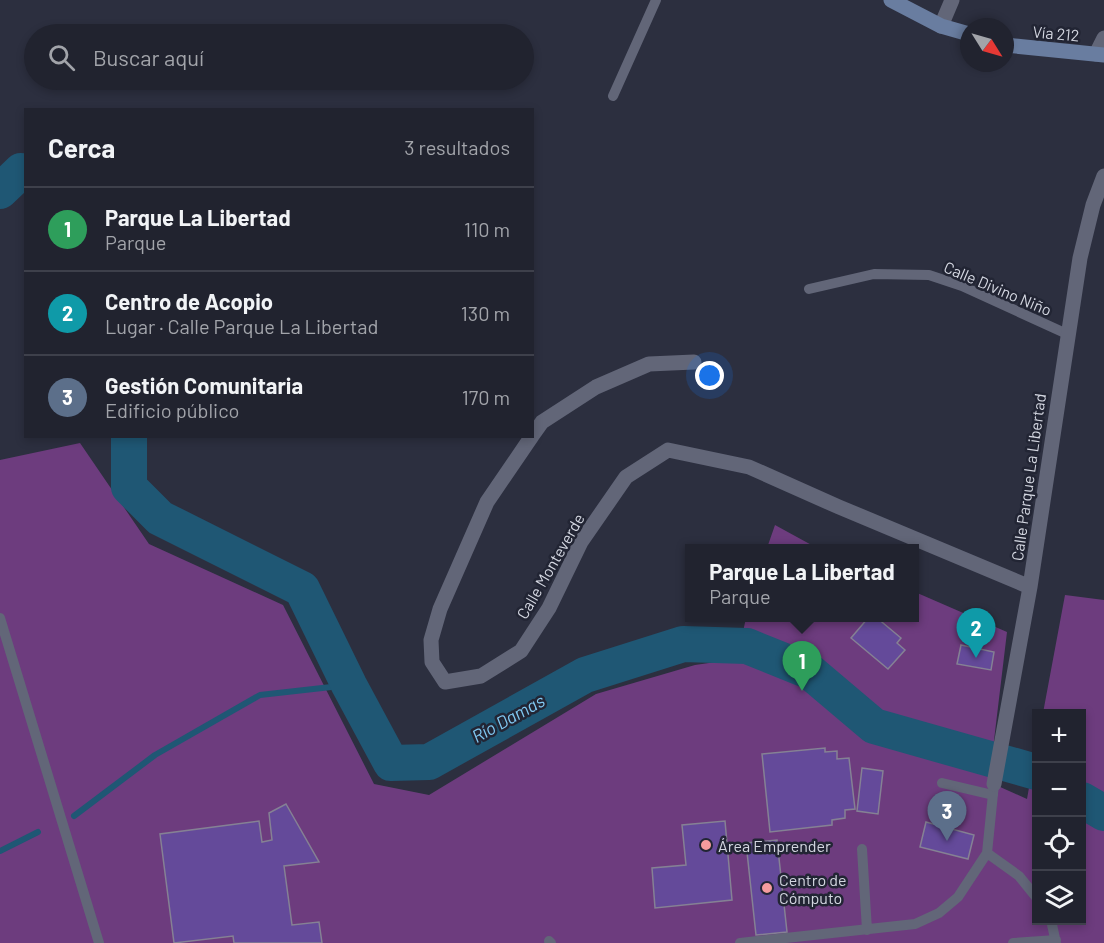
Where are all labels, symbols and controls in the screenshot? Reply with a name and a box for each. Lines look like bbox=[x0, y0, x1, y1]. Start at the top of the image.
north arrow bbox=[960, 18, 1014, 72]
street label: Vía 212 bbox=[1032, 21, 1080, 45]
search box bbox=[24, 24, 534, 90]
icon: search bbox=[45, 41, 78, 74]
text: Buscar aquí bbox=[93, 44, 204, 70]
text: Cerca bbox=[48, 132, 115, 163]
text: 3 resultados bbox=[404, 135, 510, 159]
text: Parque La Libertad bbox=[105, 204, 291, 230]
text: 1 bbox=[64, 217, 71, 241]
text: 110 m bbox=[464, 217, 510, 241]
text: Parque bbox=[105, 230, 166, 254]
street label: Calle Divino Niño bbox=[941, 257, 1055, 319]
text: Centro de Acopio bbox=[105, 288, 273, 314]
text: 2 bbox=[62, 301, 73, 325]
text: 130 m bbox=[461, 301, 510, 325]
text: Lugar · Calle Parque La Libertad bbox=[105, 314, 378, 338]
your location bbox=[695, 361, 724, 390]
text: Gestión Comunitaria bbox=[105, 372, 303, 398]
text: 3 bbox=[62, 385, 73, 409]
text: 170 m bbox=[462, 385, 510, 409]
street label: Calle Parque La Libertad bbox=[1007, 392, 1049, 562]
text: Edificio público bbox=[105, 398, 239, 422]
street label: Calle Monteverde bbox=[512, 510, 588, 622]
popup bbox=[685, 544, 919, 622]
text: Parque La Libertad bbox=[709, 558, 895, 584]
text: Parque bbox=[709, 584, 771, 608]
pin: 2 bbox=[956, 608, 996, 658]
pin: 1 bbox=[782, 642, 822, 691]
water label: Río Damas bbox=[468, 689, 548, 747]
map controls bbox=[1032, 709, 1086, 925]
button: + bbox=[1032, 709, 1086, 763]
button: − bbox=[1032, 763, 1086, 817]
pin: 3 bbox=[928, 792, 966, 841]
button: locate bbox=[1032, 817, 1086, 871]
place label: Área Emprender bbox=[718, 836, 831, 855]
marker: Área Emprender bbox=[699, 838, 713, 852]
place label: Centro de Cómputo bbox=[779, 870, 847, 907]
button: layers bbox=[1032, 871, 1086, 925]
marker: Centro de Cómputo bbox=[760, 881, 774, 895]

